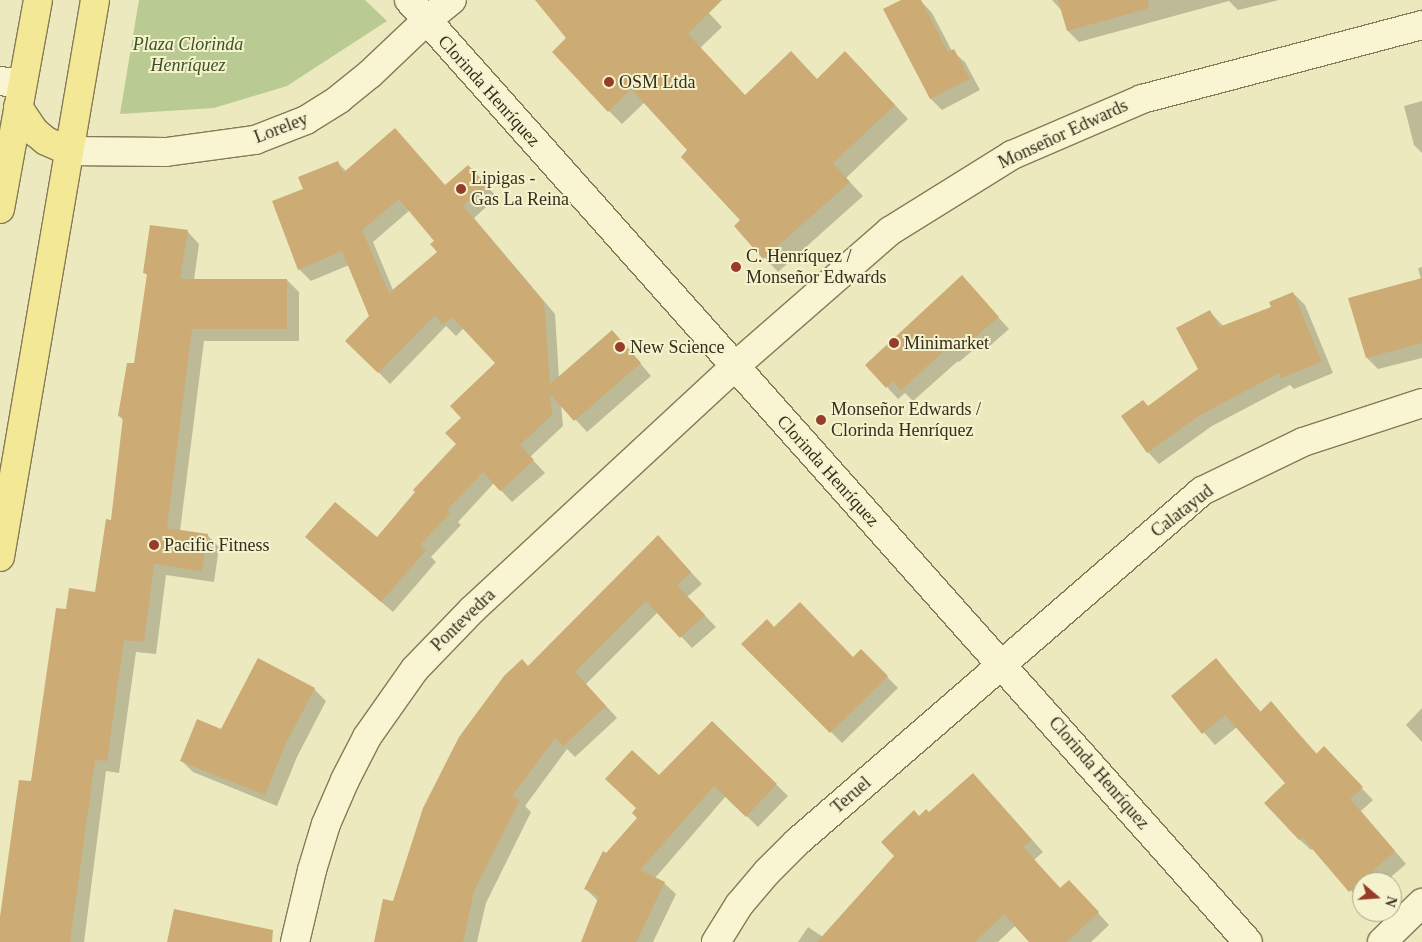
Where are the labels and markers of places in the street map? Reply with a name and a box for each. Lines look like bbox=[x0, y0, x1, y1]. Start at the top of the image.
place label: OSM Ltda bbox=[619, 71, 696, 93]
marker: OSM Ltda bbox=[603, 76, 615, 88]
place label: Lipigas - Gas La Reina bbox=[471, 168, 569, 210]
marker: Lipigas - Gas La Reina bbox=[455, 183, 467, 195]
place label: C. Henríquez / Monseñor Edwards bbox=[746, 246, 886, 288]
marker: C. Henríquez / Monseñor Edwards bbox=[730, 261, 742, 273]
place label: Minimarket bbox=[904, 332, 989, 354]
place label: New Science bbox=[630, 336, 724, 358]
marker: Minimarket bbox=[888, 337, 900, 349]
marker: New Science bbox=[614, 341, 626, 353]
place label: Monseñor Edwards / Clorinda Henríquez bbox=[831, 399, 981, 442]
marker: Monseñor Edwards / Clorinda Henríquez bbox=[815, 414, 827, 426]
place label: Pacific Fitness bbox=[164, 534, 269, 556]
marker: Pacific Fitness bbox=[148, 539, 160, 551]

